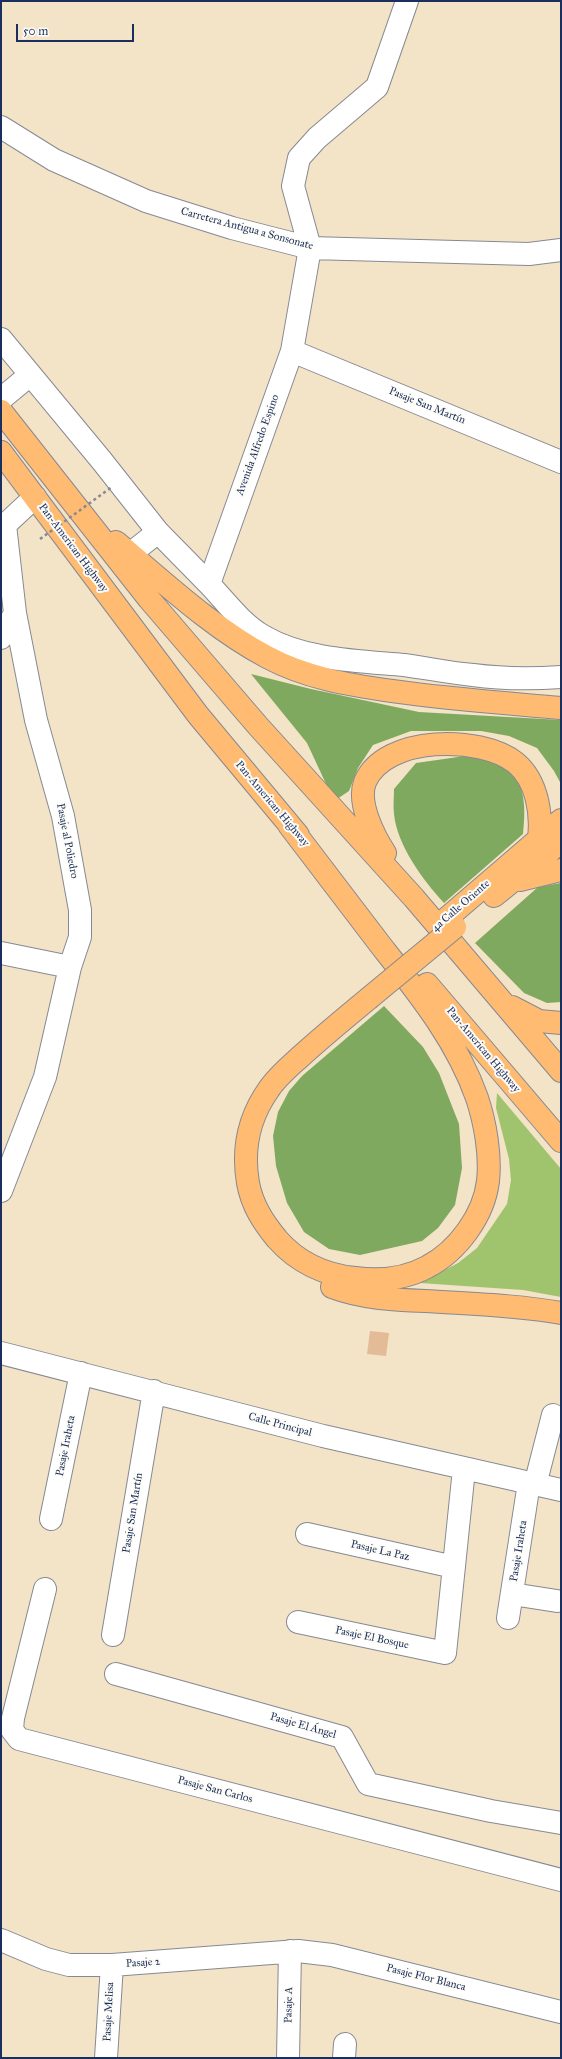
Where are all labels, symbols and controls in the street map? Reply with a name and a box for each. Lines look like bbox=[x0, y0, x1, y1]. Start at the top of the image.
scale bar bbox=[18, 16, 136, 42]
text: 50 m bbox=[23, 24, 48, 38]
street label: Carretera Antigua a Sonsonate bbox=[179, 205, 315, 253]
street label: Pasaje San Martín bbox=[387, 385, 467, 427]
street label: Avenida Alfredo Espino bbox=[234, 393, 282, 497]
street label: Pan-American Highway bbox=[35, 501, 111, 595]
street label: Pan-American Highway bbox=[232, 759, 312, 849]
street label: Pasaje al Poliedro bbox=[53, 802, 81, 880]
street label: 4a Calle Oriente bbox=[429, 877, 493, 935]
street label: Pan-American Highway bbox=[443, 1005, 523, 1095]
street label: Calle Principal bbox=[247, 1410, 313, 1440]
street label: Pasaje Iraheta bbox=[54, 1414, 78, 1478]
street label: Pasaje San Martín bbox=[120, 1472, 146, 1554]
street label: Pasaje Iraheta bbox=[508, 1519, 530, 1583]
street label: Pasaje La Paz bbox=[349, 1538, 411, 1564]
street label: Pasaje El Bosque bbox=[334, 1624, 410, 1652]
street label: Pasaje El Ángel bbox=[268, 1710, 338, 1742]
street label: Pasaje San Carlos bbox=[176, 1774, 254, 1806]
street label: Pasaje 2 bbox=[125, 1955, 161, 1971]
street label: Pasaje Flor Blanca bbox=[385, 1962, 467, 1994]
street label: Pasaje Melisa bbox=[101, 1982, 117, 2042]
street label: Pasaje A bbox=[282, 1987, 296, 2023]

